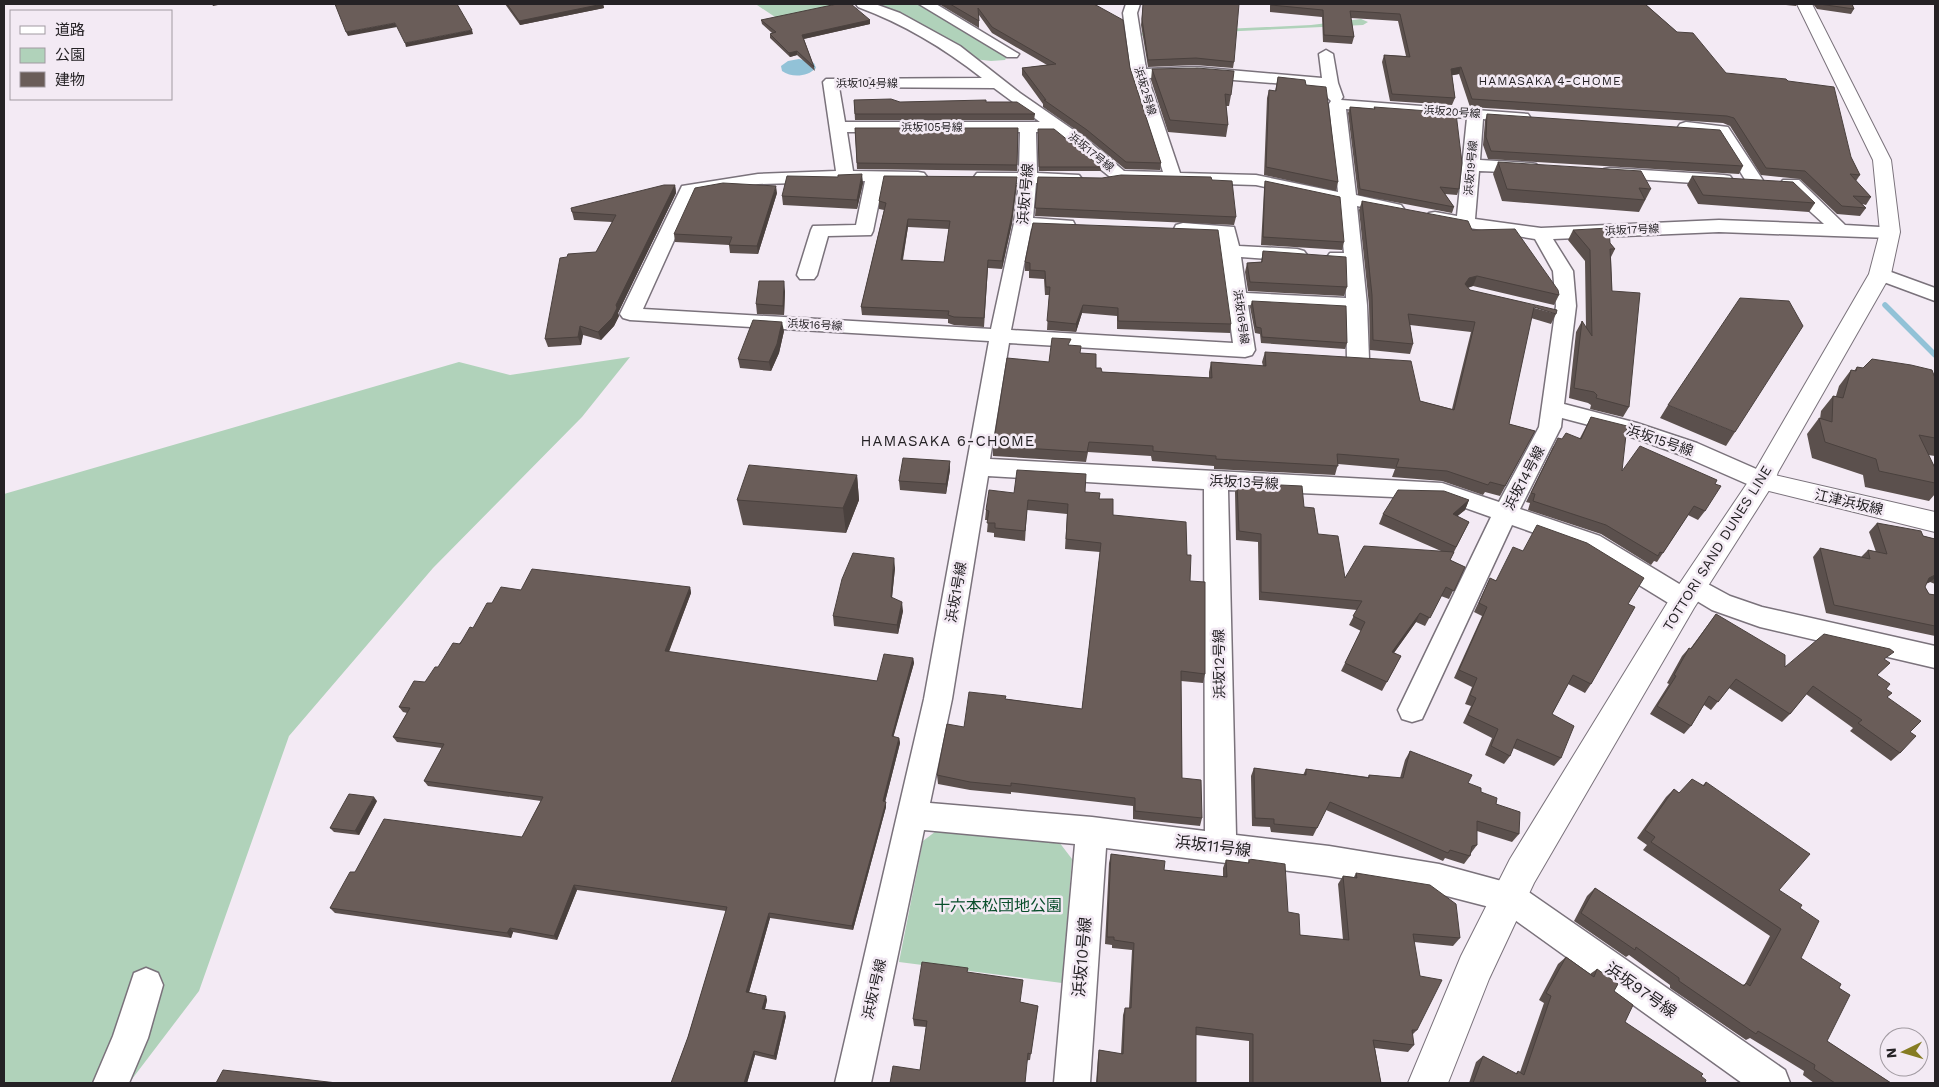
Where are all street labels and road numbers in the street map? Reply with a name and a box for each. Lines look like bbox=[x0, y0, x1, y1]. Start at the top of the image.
street label: 浜坂2号線 bbox=[1131, 65, 1159, 117]
street label: 浜坂104号線 bbox=[836, 77, 898, 90]
street label: 浜坂20号線 bbox=[1423, 104, 1481, 120]
street label: 浜坂105号線 bbox=[901, 121, 963, 134]
street label: 浜坂17号線 bbox=[1066, 130, 1116, 174]
street label: 浜坂19号線 bbox=[1462, 140, 1480, 196]
street label: 浜坂1号線 bbox=[1014, 163, 1036, 225]
street label: 浜坂17号線 bbox=[1604, 222, 1660, 238]
street label: 浜坂16号線 bbox=[1231, 289, 1251, 345]
street label: 浜坂16号線 bbox=[787, 317, 843, 333]
street label: 浜坂15号線 bbox=[1624, 421, 1696, 459]
street label: 浜坂14号線 bbox=[1501, 443, 1547, 513]
street label: TOTTORI SAND DUNES LINE bbox=[1659, 462, 1775, 633]
street label: 浜坂13号線 bbox=[1209, 472, 1279, 492]
street label: 江津浜坂線 bbox=[1813, 486, 1885, 518]
street label: 浜坂1号線 bbox=[943, 560, 969, 624]
street label: 浜坂12号線 bbox=[1210, 629, 1228, 699]
street label: 浜坂11号線 bbox=[1174, 832, 1252, 860]
street label: 浜坂10号線 bbox=[1069, 916, 1095, 998]
street label: 浜坂1号線 bbox=[859, 957, 889, 1021]
street label: 浜坂97号線 bbox=[1602, 959, 1680, 1021]

